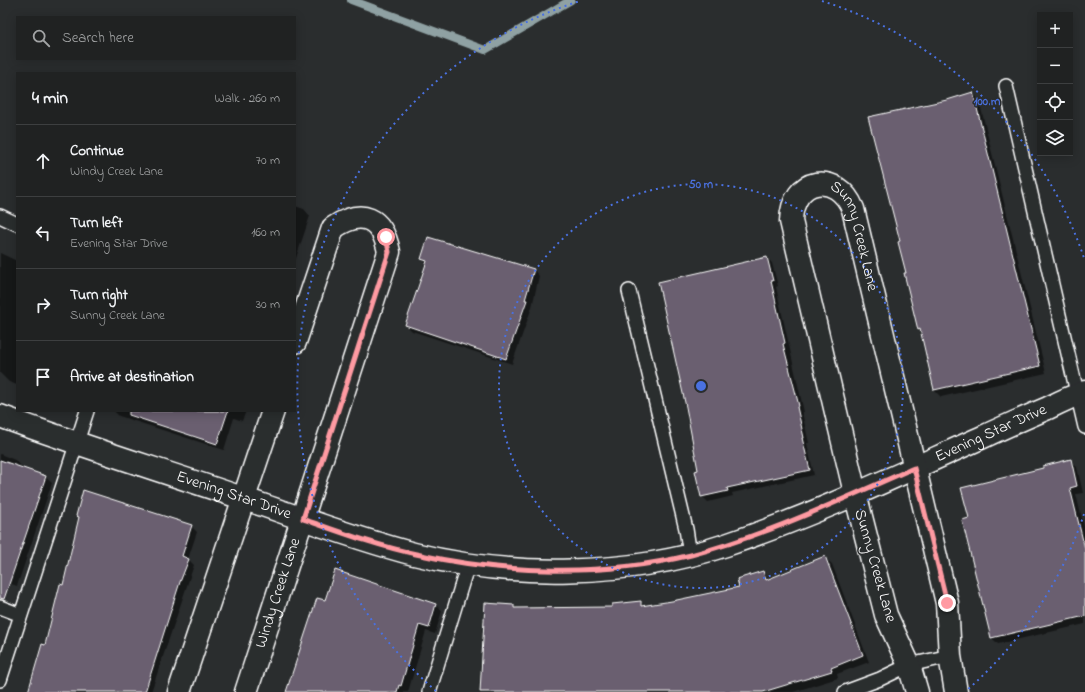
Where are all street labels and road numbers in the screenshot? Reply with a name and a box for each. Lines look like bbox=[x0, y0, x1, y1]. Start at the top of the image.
street label: Sunny Creek Lane bbox=[825, 175, 884, 294]
street label: Evening Star Drive bbox=[931, 398, 1051, 469]
street label: Evening Star Drive bbox=[173, 465, 295, 526]
street label: Sunny Creek Lane bbox=[847, 507, 903, 626]
street label: Windy Creek Lane bbox=[249, 534, 308, 651]

